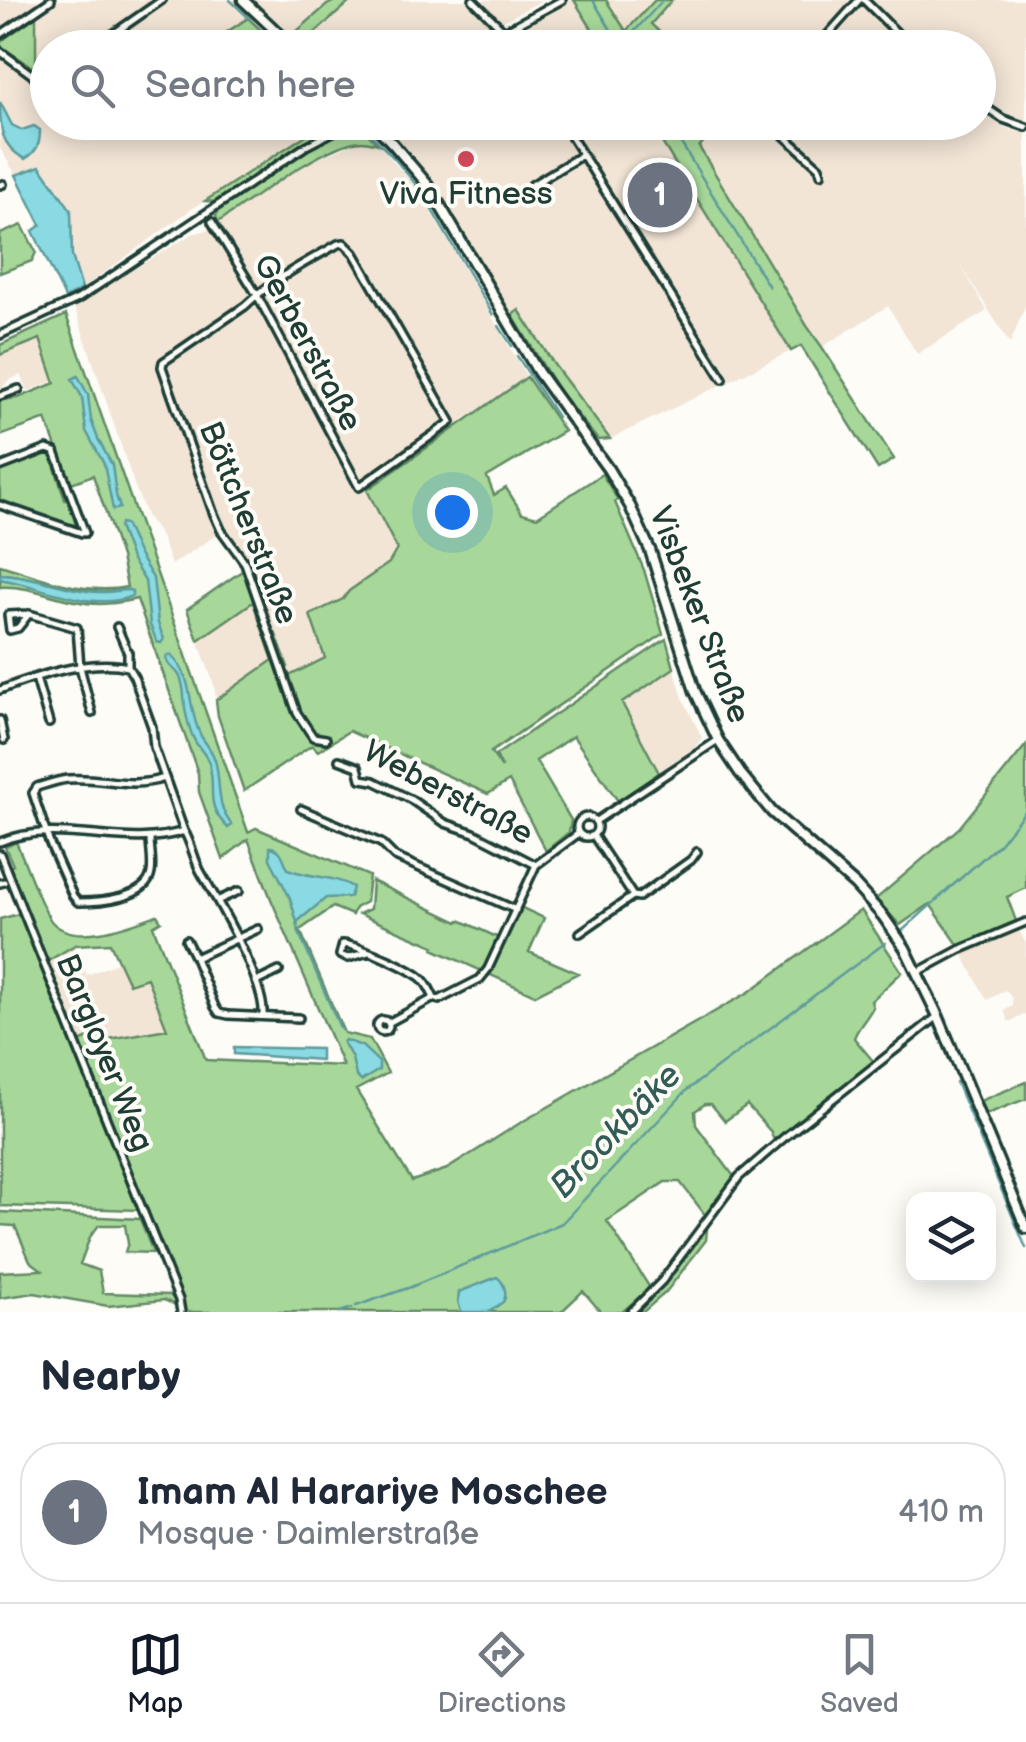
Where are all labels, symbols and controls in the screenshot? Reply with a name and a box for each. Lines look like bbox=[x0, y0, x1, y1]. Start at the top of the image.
search box bbox=[30, 30, 996, 140]
icon: search bbox=[65, 58, 120, 113]
text: Search here bbox=[145, 63, 356, 108]
marker: Viva Fitness bbox=[455, 148, 477, 170]
pin: 1 bbox=[628, 158, 692, 232]
place label: Viva Fitness bbox=[380, 175, 553, 214]
street label: Gerberstraße bbox=[244, 248, 370, 438]
street label: Böttcherstraße bbox=[190, 416, 306, 630]
your location bbox=[427, 487, 478, 538]
street label: Visbeker Straße bbox=[640, 501, 758, 729]
street label: Weberstraße bbox=[357, 732, 539, 854]
street label: Bargloyer Weg bbox=[47, 949, 161, 1157]
water label: Brookbäke bbox=[541, 1055, 691, 1207]
map controls bbox=[906, 1192, 996, 1282]
button: layers bbox=[906, 1192, 996, 1282]
text: Nearby bbox=[40, 1352, 180, 1403]
text: Imam Al Harariye Moschee bbox=[137, 1470, 608, 1515]
text: 1 bbox=[68, 1493, 81, 1532]
text: 410 m bbox=[898, 1493, 984, 1532]
text: Mosque · Daimlerstraße bbox=[137, 1515, 479, 1554]
tab: Map bbox=[127, 1627, 183, 1720]
tab: Directions bbox=[437, 1627, 566, 1720]
tab: Saved bbox=[820, 1627, 899, 1720]

